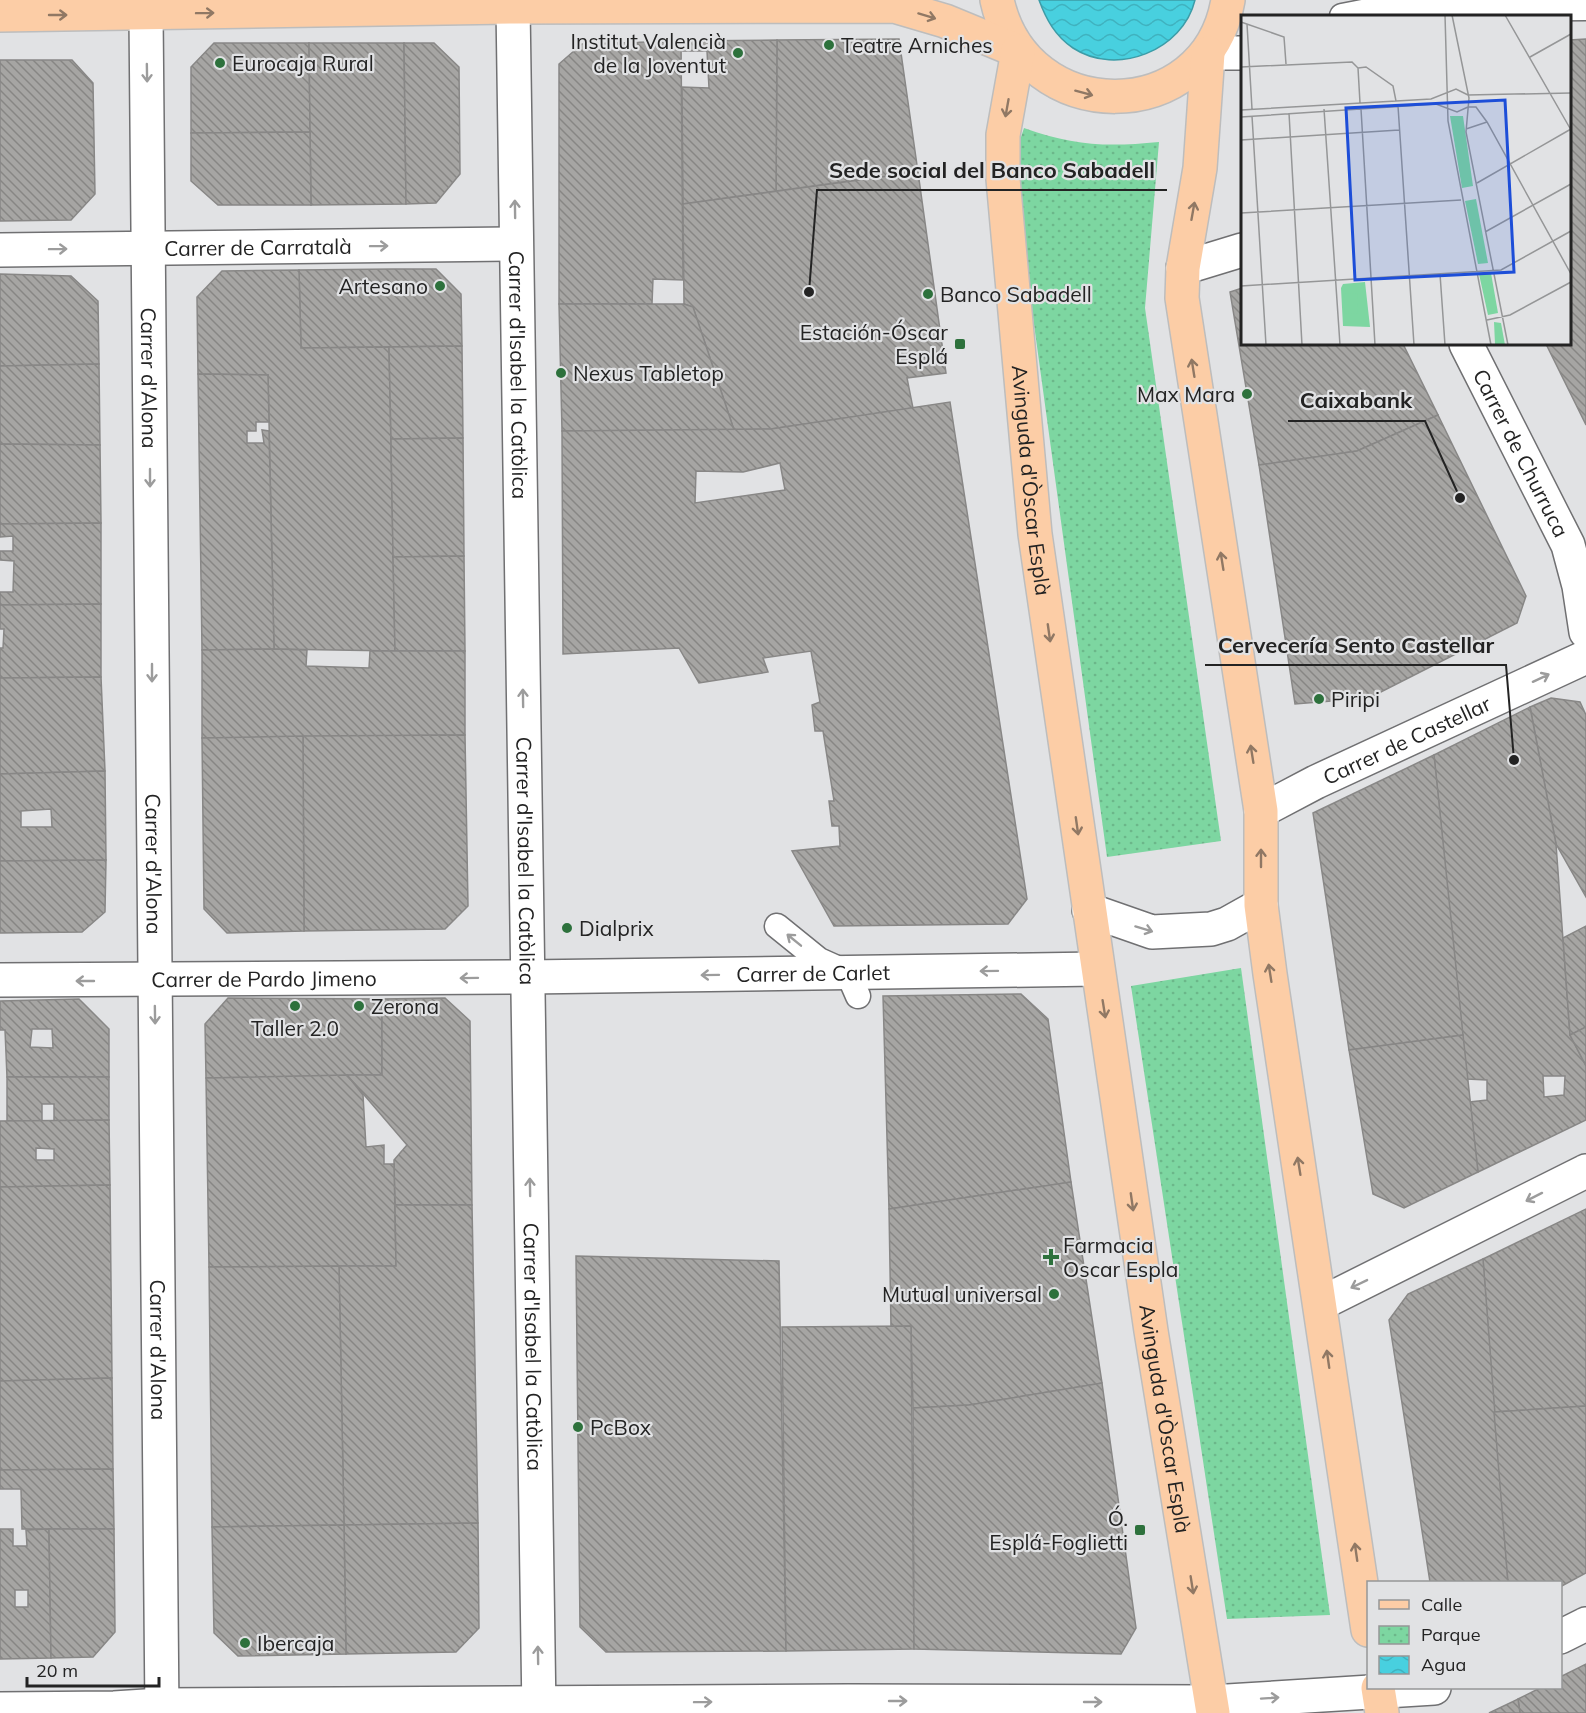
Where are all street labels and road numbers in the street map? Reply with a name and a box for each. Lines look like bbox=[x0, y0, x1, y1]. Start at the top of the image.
street label: Carrer de Carratalà bbox=[164, 233, 352, 261]
street label: Carrer d'Isabel la Catòlica bbox=[504, 251, 533, 499]
street label: Carrer d'Alona bbox=[136, 307, 163, 449]
street label: Avinguda d'Òscar Esplà bbox=[1007, 364, 1057, 597]
street label: Carrer de Churruca bbox=[1468, 364, 1575, 541]
street label: Carrer de Castellar bbox=[1319, 690, 1495, 790]
street label: Carrer d'Isabel la Catòlica bbox=[511, 736, 541, 985]
street label: Carrer d'Alona bbox=[140, 793, 168, 935]
street label: Carrer de Carlet bbox=[736, 959, 890, 987]
street label: Carrer de Pardo Jimeno bbox=[151, 965, 377, 992]
street label: Carrer d'Isabel la Catòlica bbox=[519, 1222, 548, 1471]
street label: Carrer d'Alona bbox=[145, 1279, 172, 1421]
street label: Avinguda d'Òscar Esplà bbox=[1134, 1302, 1197, 1535]

